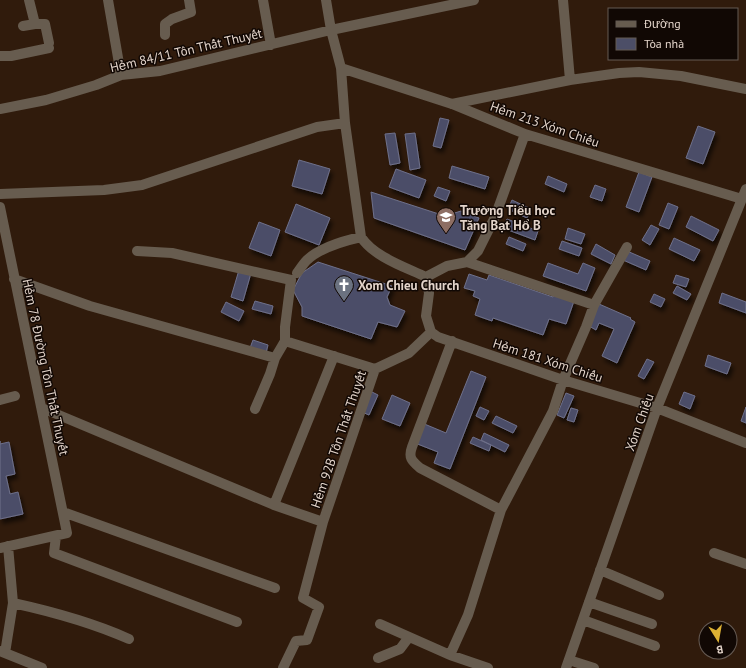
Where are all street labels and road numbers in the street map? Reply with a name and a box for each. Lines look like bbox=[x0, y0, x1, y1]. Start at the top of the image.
street label: Hẻm 84/11 Tôn Thất Thuyết bbox=[108, 25, 264, 76]
street label: Hẻm 213 Xóm Chiếu bbox=[488, 98, 602, 151]
street label: Hẻm 78 Đường Tôn Thất Thuyết bbox=[18, 277, 73, 458]
street label: Hẻm 181 Xóm Chiếu bbox=[491, 335, 605, 386]
street label: Hẻm 92B Tôn Thất Thuyết bbox=[307, 368, 370, 510]
street label: Xóm Chiếu bbox=[621, 391, 658, 453]

